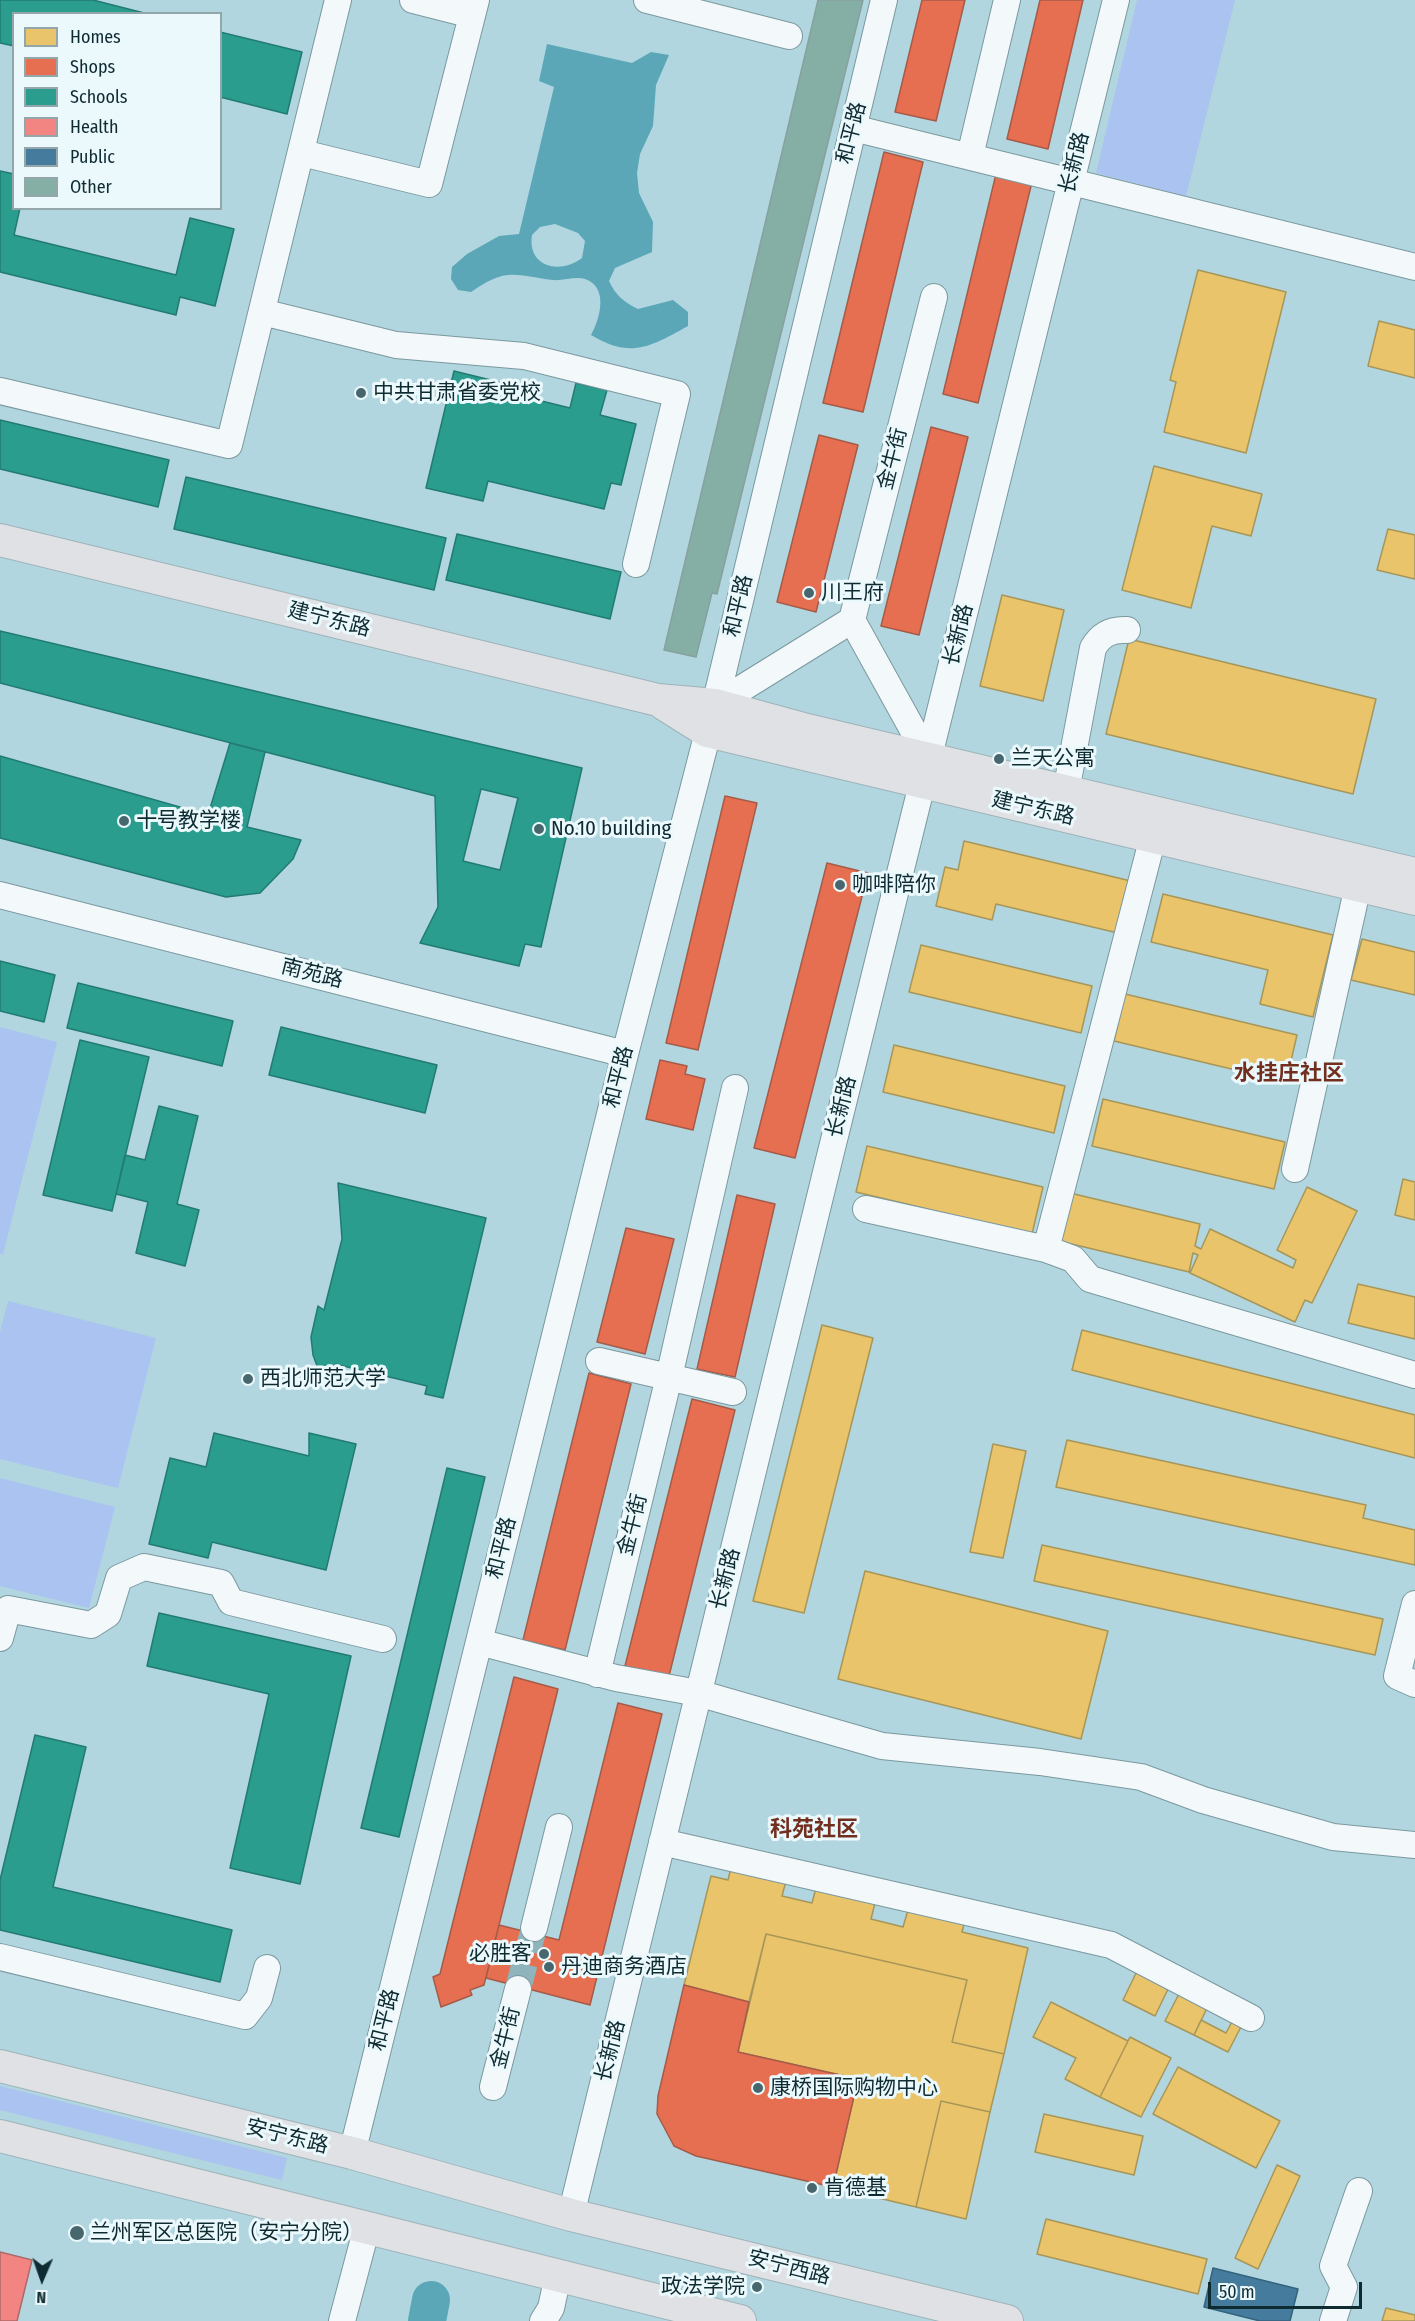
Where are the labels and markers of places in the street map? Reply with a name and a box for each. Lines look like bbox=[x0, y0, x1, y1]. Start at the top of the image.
place label: 中共甘肃省委党校 bbox=[373, 380, 541, 406]
marker: 中共甘肃省委党校 bbox=[354, 386, 368, 400]
place label: 川王府 bbox=[821, 580, 884, 606]
marker: 川王府 bbox=[802, 586, 816, 600]
place label: 兰天公寓 bbox=[1011, 746, 1095, 772]
marker: 兰天公寓 bbox=[992, 752, 1006, 766]
place label: 十号教学楼 bbox=[136, 808, 241, 834]
marker: 十号教学楼 bbox=[117, 814, 131, 828]
place label: No.10 building bbox=[551, 816, 671, 842]
marker: No.10 building bbox=[532, 822, 546, 836]
place label: 咖啡陪你 bbox=[852, 872, 936, 898]
marker: 咖啡陪你 bbox=[833, 878, 847, 892]
place label: 西北师范大学 bbox=[260, 1366, 386, 1392]
marker: 西北师范大学 bbox=[241, 1372, 255, 1386]
place label: 必胜客 bbox=[469, 1941, 532, 1967]
marker: 必胜客 bbox=[537, 1947, 551, 1961]
place label: 丹迪商务酒店 bbox=[561, 1954, 687, 1980]
marker: 丹迪商务酒店 bbox=[542, 1960, 556, 1974]
place label: 康桥国际购物中心 bbox=[770, 2075, 938, 2101]
marker: 康桥国际购物中心 bbox=[751, 2081, 765, 2095]
place label: 肯德基 bbox=[824, 2175, 887, 2201]
marker: 肯德基 bbox=[805, 2181, 819, 2195]
place label: 兰州军区总医院（安宁分院） bbox=[90, 2220, 363, 2246]
marker: 兰州军区总医院（安宁分院） bbox=[68, 2224, 86, 2242]
place label: 政法学院 bbox=[661, 2274, 745, 2300]
marker: 政法学院 bbox=[750, 2280, 764, 2294]

